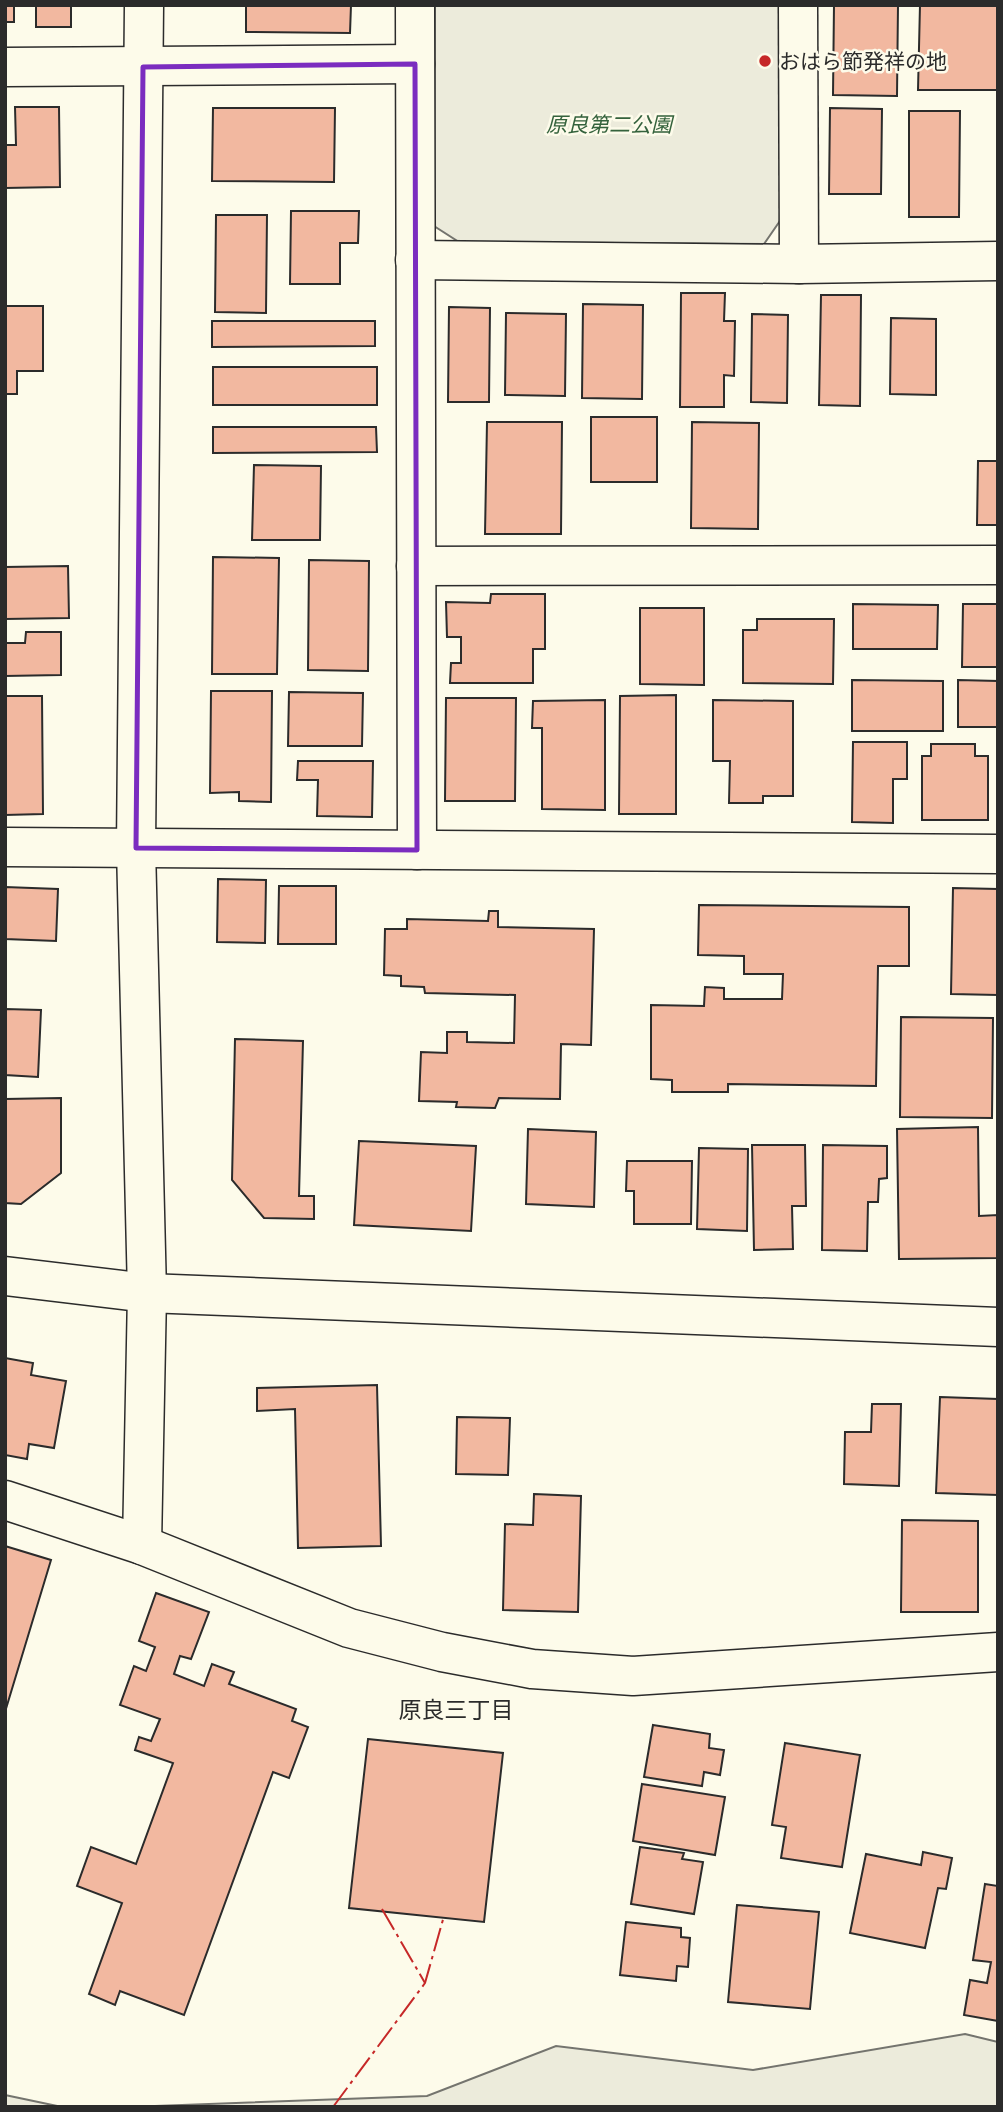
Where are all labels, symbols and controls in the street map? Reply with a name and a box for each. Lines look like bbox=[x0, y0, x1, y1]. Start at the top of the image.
place label: おはら節発祥の地 bbox=[779, 47, 947, 76]
marker: おはら節発祥の地 bbox=[757, 53, 773, 69]
park label: 原良第二公園 bbox=[546, 110, 675, 139]
district label: 原良三丁目 bbox=[399, 1694, 514, 1726]

